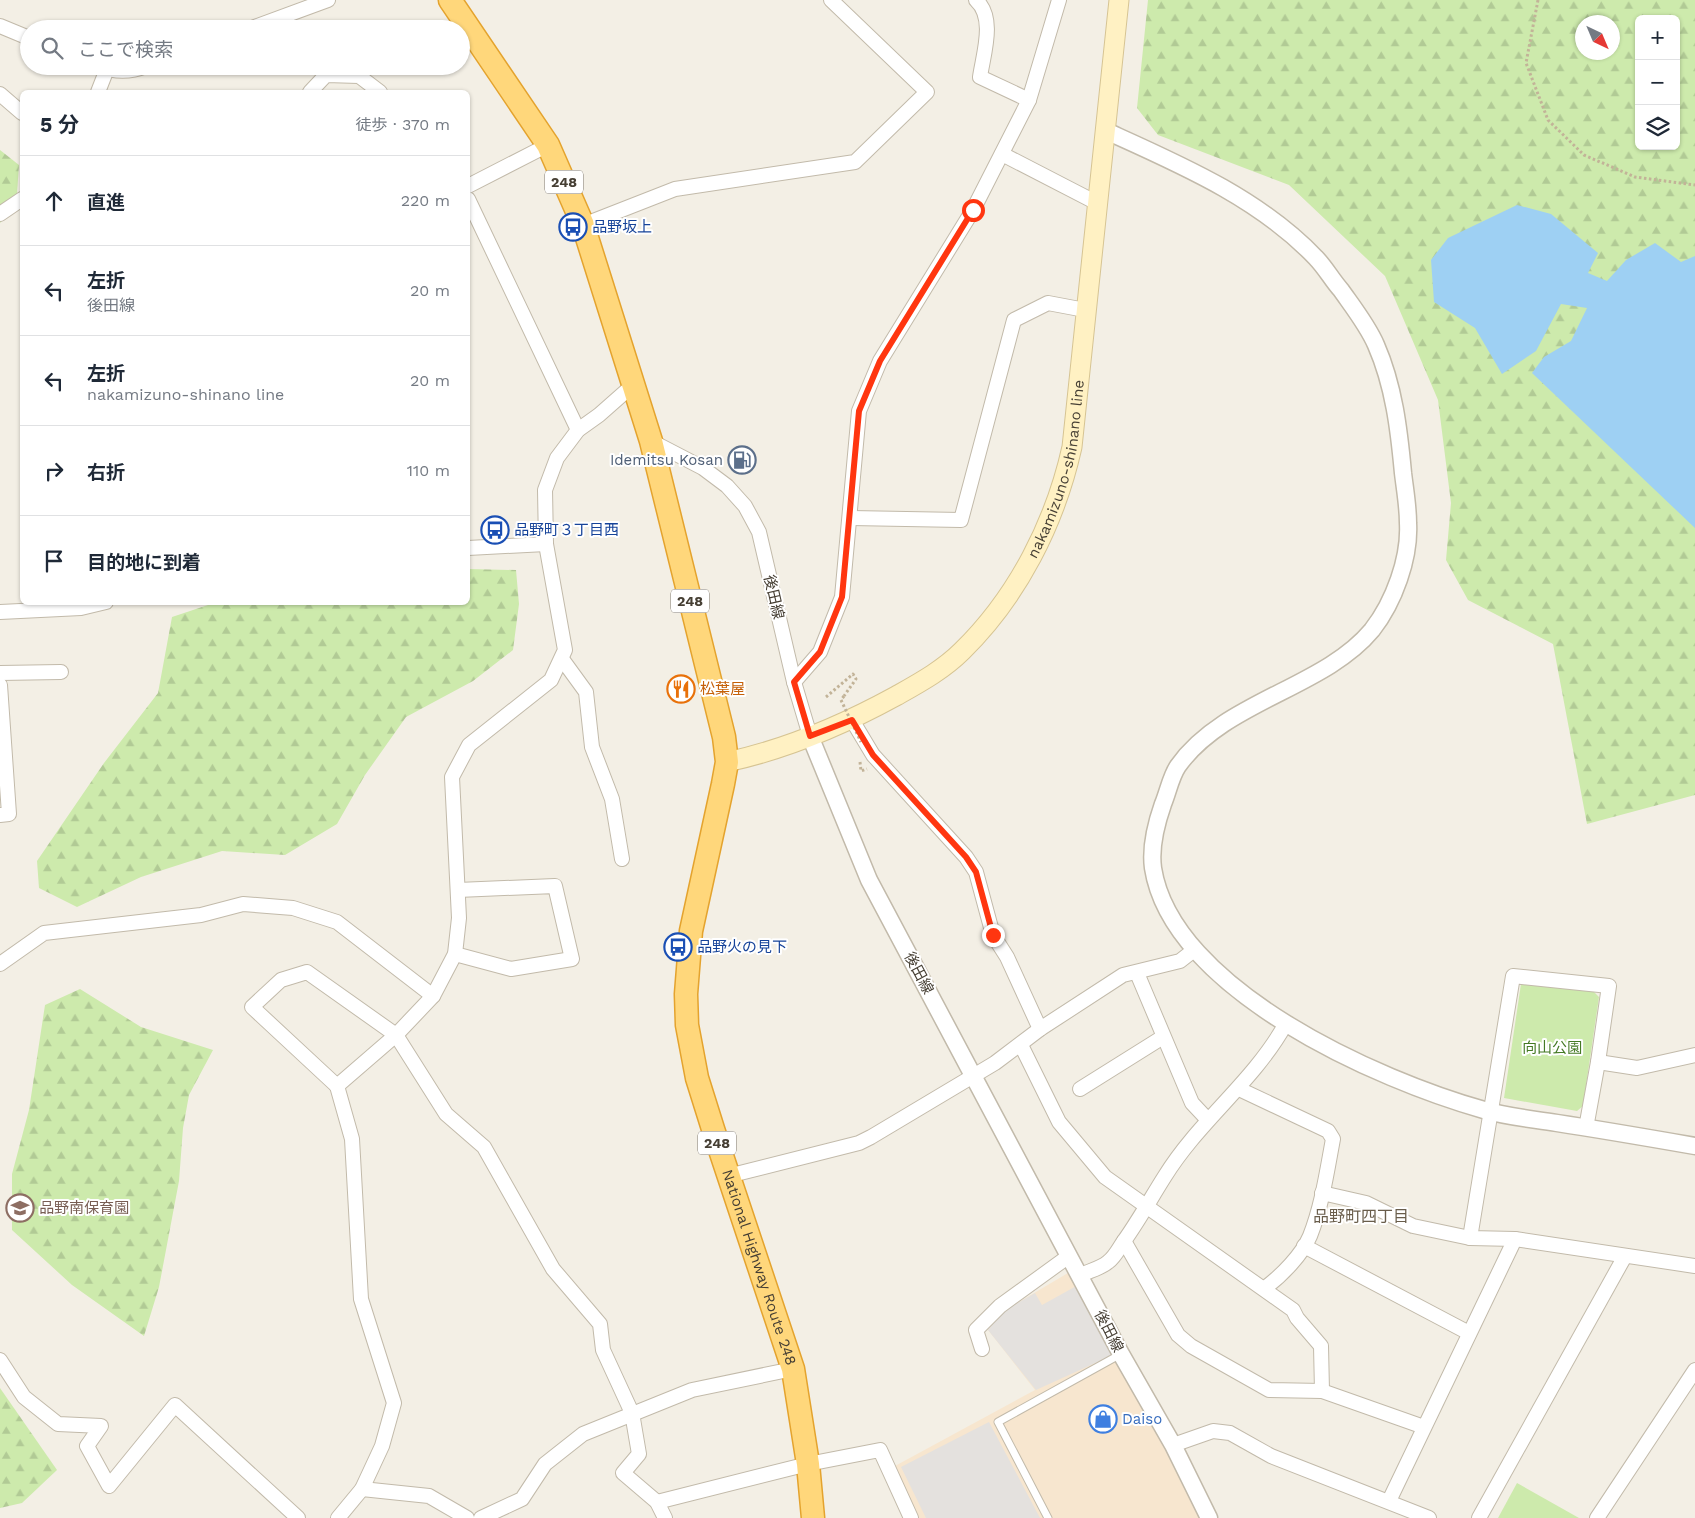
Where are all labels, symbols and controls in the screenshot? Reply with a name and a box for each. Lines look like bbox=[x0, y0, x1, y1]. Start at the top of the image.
north arrow bbox=[1575, 15, 1620, 60]
map controls bbox=[1635, 15, 1680, 150]
button: + bbox=[1635, 15, 1680, 60]
search box bbox=[20, 20, 470, 75]
icon: search bbox=[38, 34, 66, 62]
text: ここで検索 bbox=[78, 38, 173, 61]
button: − bbox=[1635, 60, 1680, 105]
button: layers bbox=[1635, 105, 1680, 150]
text: 5 分 bbox=[40, 112, 79, 137]
text: 徒歩 · 370 m bbox=[355, 115, 450, 134]
road number: 248 bbox=[545, 170, 583, 193]
icon: ahead bbox=[40, 187, 68, 215]
text: 直進 bbox=[87, 191, 125, 214]
text: 220 m bbox=[401, 191, 450, 210]
route start bbox=[962, 199, 985, 222]
bus stop icon: 品野坂上 bbox=[558, 212, 588, 242]
place label: 品野坂上 bbox=[592, 218, 652, 236]
text: 左折 bbox=[87, 269, 125, 292]
icon: left bbox=[40, 277, 68, 305]
text: 20 m bbox=[410, 281, 450, 300]
text: 後田線 bbox=[87, 296, 135, 315]
text: 左折 bbox=[87, 362, 125, 385]
icon: left bbox=[40, 367, 68, 395]
text: 20 m bbox=[410, 371, 450, 390]
street label: nakamizuno-shinano line bbox=[1024, 379, 1088, 561]
text: nakamizuno-shinano line bbox=[87, 385, 284, 404]
fuel station icon: Idemitsu Kosan bbox=[727, 445, 757, 475]
place label: Idemitsu Kosan bbox=[610, 451, 723, 469]
icon: right bbox=[40, 457, 68, 485]
text: 右折 bbox=[87, 461, 125, 484]
text: 110 m bbox=[407, 461, 450, 480]
bus stop icon: 品野町３丁目西 bbox=[480, 515, 510, 545]
place label: 品野町３丁目西 bbox=[514, 521, 619, 539]
icon: arrive bbox=[40, 547, 68, 575]
text: 目的地に到着 bbox=[87, 551, 201, 574]
street label: 後田線 bbox=[760, 573, 788, 621]
road number: 248 bbox=[671, 590, 709, 612]
restaurant icon: 松葉屋 bbox=[666, 674, 696, 704]
place label: 松葉屋 bbox=[700, 680, 745, 698]
route end bbox=[982, 924, 1005, 947]
bus stop icon: 品野火の見下 bbox=[663, 932, 693, 962]
place label: 品野火の見下 bbox=[697, 938, 787, 956]
street label: 後田線 bbox=[900, 949, 938, 997]
park label: 向山公園 bbox=[1522, 1039, 1582, 1057]
road number: 248 bbox=[698, 1132, 736, 1154]
street label: National Highway Route 248 bbox=[718, 1167, 800, 1368]
school or university icon: 品野南保育園 bbox=[5, 1193, 35, 1223]
place label: 品野南保育園 bbox=[39, 1199, 129, 1217]
district label: 品野町四丁目 bbox=[1313, 1207, 1409, 1226]
street label: 後田線 bbox=[1091, 1307, 1127, 1355]
shop icon: Daiso bbox=[1088, 1404, 1118, 1434]
place label: Daiso bbox=[1122, 1410, 1162, 1428]

